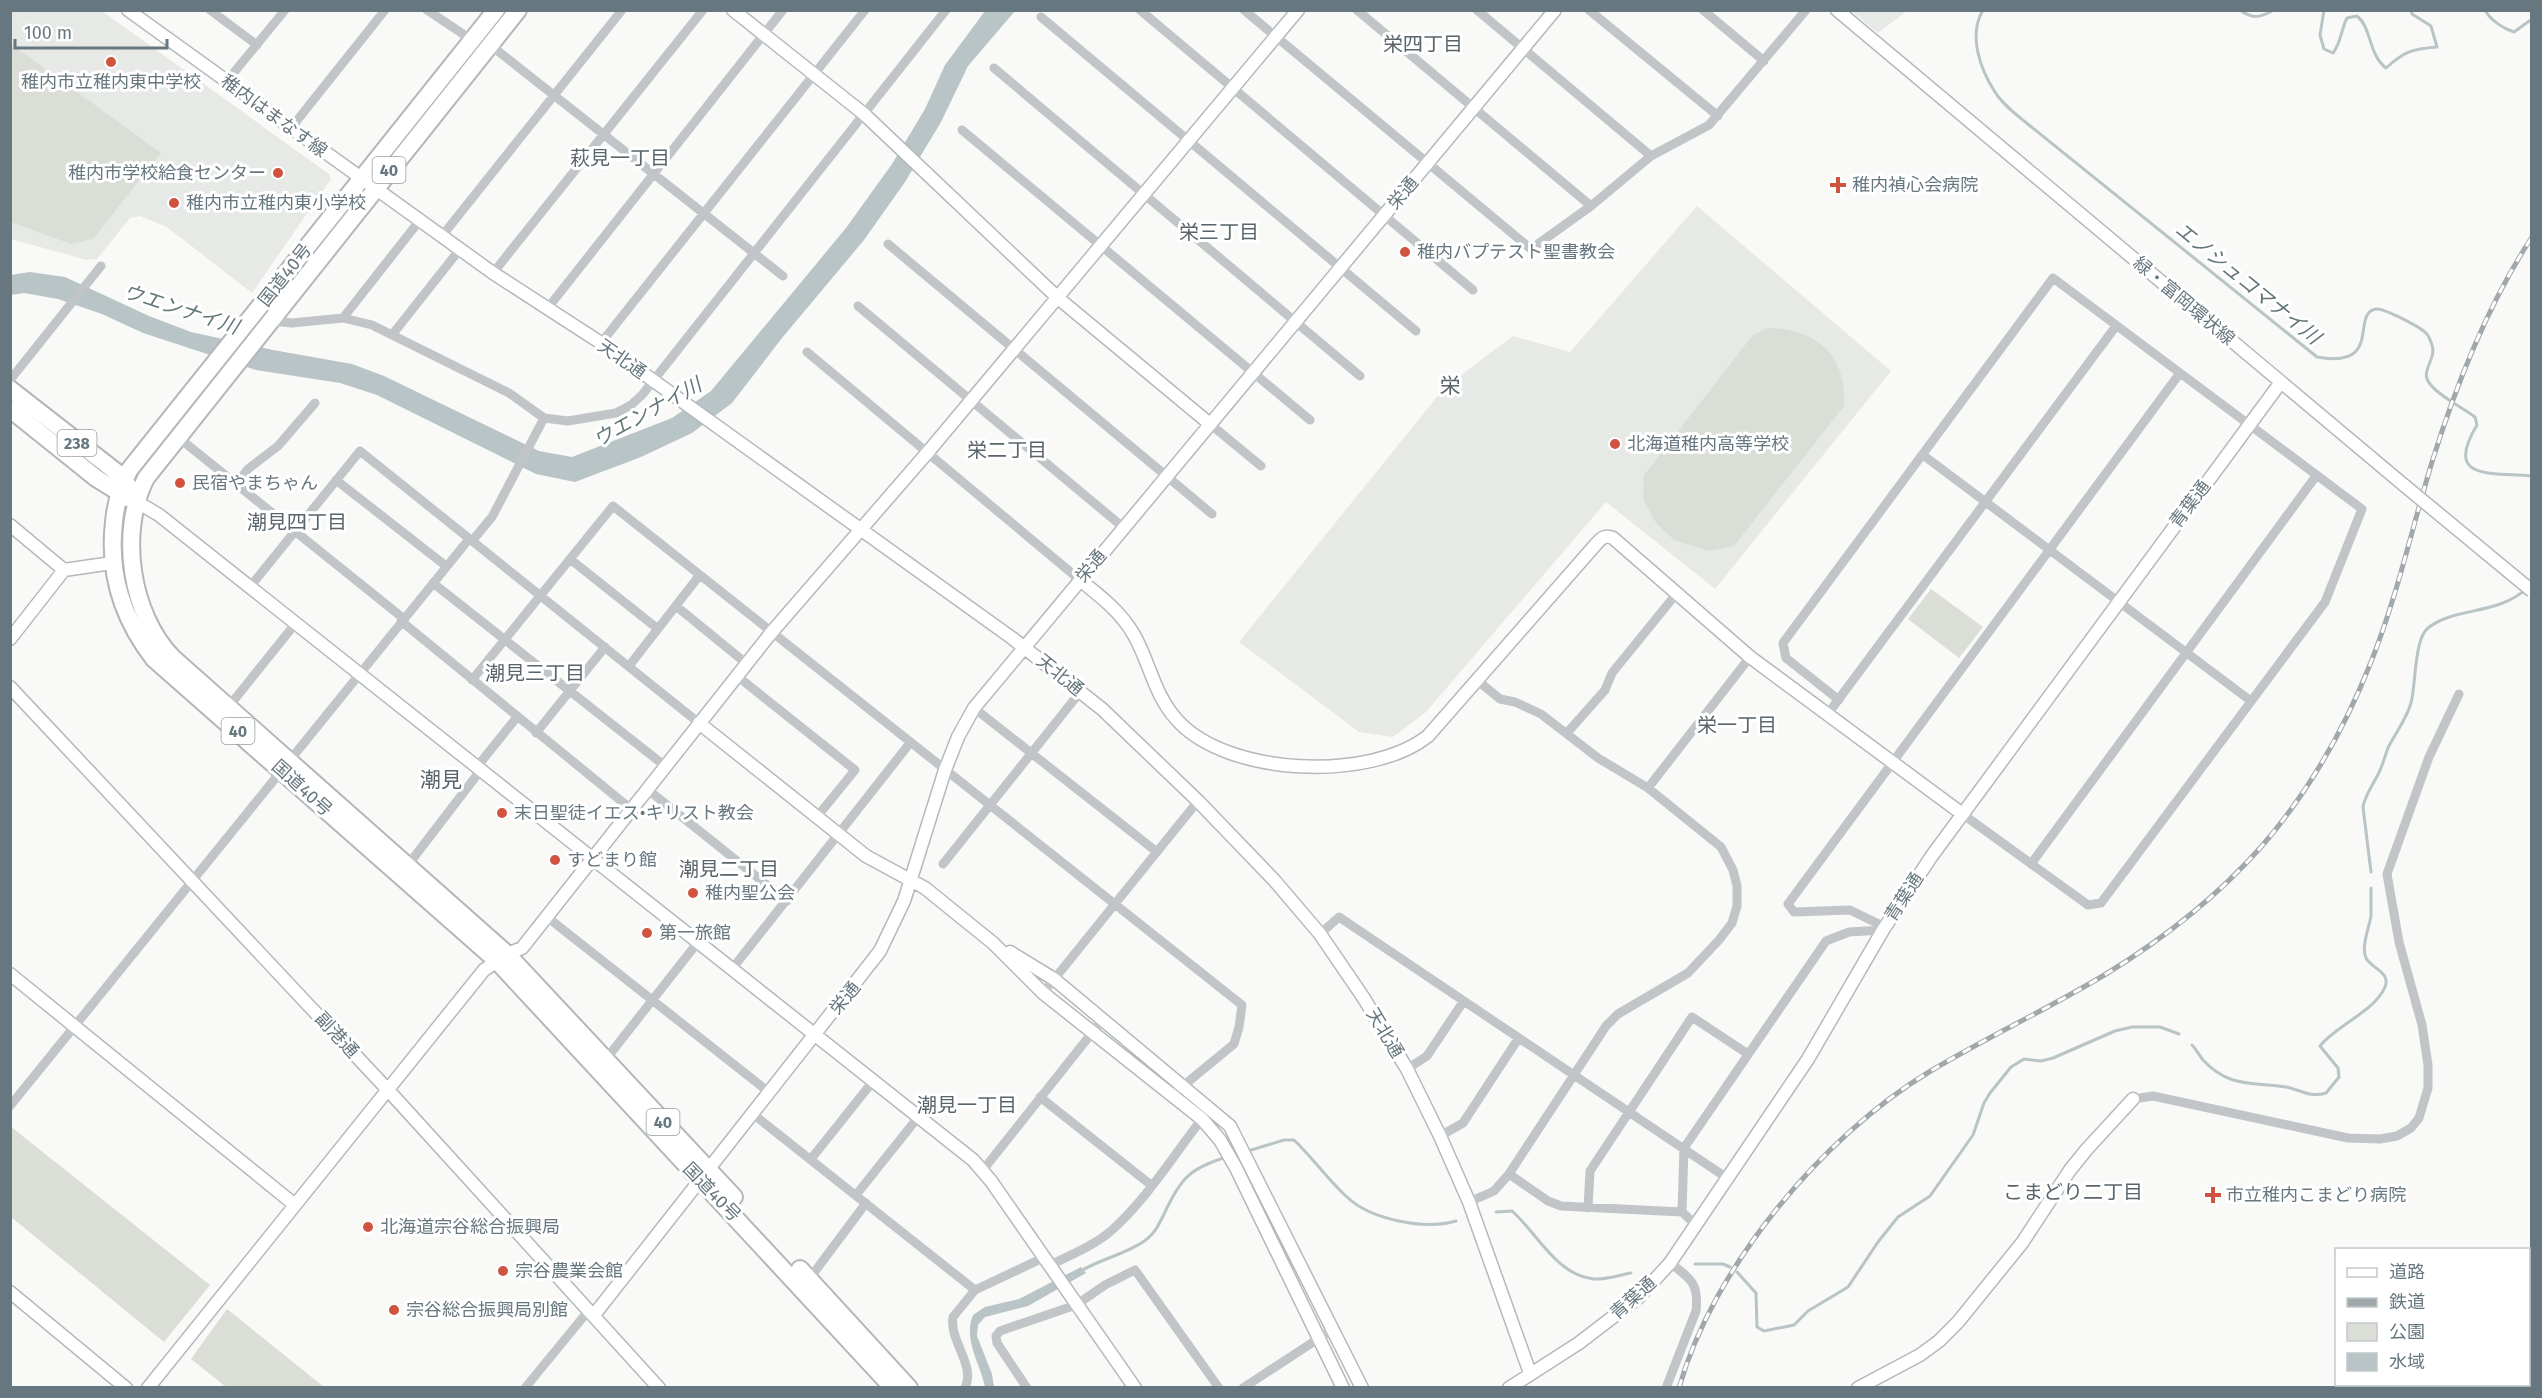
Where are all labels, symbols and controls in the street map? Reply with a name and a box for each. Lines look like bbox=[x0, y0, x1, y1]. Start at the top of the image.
scale bar bbox=[15, 12, 166, 50]
text: 100 m bbox=[24, 22, 72, 44]
district label: 栄四丁目 bbox=[1383, 32, 1463, 56]
marker: 稚内市立稚内東中学校 bbox=[104, 55, 118, 69]
street label: 稚内はまなす線 bbox=[217, 70, 331, 162]
place label: 稚内市立稚内東中学校 bbox=[21, 71, 201, 93]
district label: 萩見一丁目 bbox=[570, 146, 670, 170]
road number: 40 bbox=[372, 157, 406, 183]
place label: 稚内市学校給食センター bbox=[68, 162, 266, 184]
marker: 稚内市学校給食センター bbox=[271, 166, 285, 180]
street label: 栄通 bbox=[1383, 172, 1423, 214]
place label: 稚内禎心会病院 bbox=[1852, 174, 1978, 196]
marker: 稚内禎心会病院 bbox=[1829, 176, 1847, 194]
place label: 稚内市立稚内東小学校 bbox=[186, 192, 366, 214]
marker: 稚内市立稚内東小学校 bbox=[167, 196, 181, 210]
water label: エノシュコマナイ川 bbox=[2171, 217, 2327, 350]
district label: 栄三丁目 bbox=[1179, 220, 1259, 244]
street label: 国道40号 bbox=[254, 239, 316, 311]
place label: 稚内バプテスト聖書教会 bbox=[1417, 241, 1615, 263]
marker: 稚内バプテスト聖書教会 bbox=[1398, 245, 1412, 259]
street label: 緑・富岡環状線 bbox=[2129, 252, 2239, 350]
water label: ウエンナイ川 bbox=[120, 279, 244, 340]
street label: 天北通 bbox=[594, 335, 650, 383]
water label: ウエンナイ川 bbox=[589, 371, 707, 452]
district label: 栄 bbox=[1440, 373, 1461, 399]
road number: 238 bbox=[58, 430, 97, 456]
place label: 北海道稚内高等学校 bbox=[1627, 433, 1789, 455]
marker: 北海道稚内高等学校 bbox=[1608, 437, 1622, 451]
district label: 栄二丁目 bbox=[967, 438, 1047, 462]
place label: 民宿やまちゃん bbox=[192, 472, 318, 494]
marker: 民宿やまちゃん bbox=[173, 476, 187, 490]
street label: 青葉通 bbox=[2165, 476, 2215, 532]
district label: 潮見四丁目 bbox=[247, 510, 347, 534]
street label: 栄通 bbox=[1071, 545, 1111, 587]
street label: 天北通 bbox=[1032, 649, 1088, 701]
district label: 潮見三丁目 bbox=[485, 661, 585, 685]
district label: 栄一丁目 bbox=[1697, 713, 1777, 737]
road number: 40 bbox=[222, 718, 254, 744]
street label: 国道40号 bbox=[267, 755, 337, 821]
district label: 潮見 bbox=[420, 767, 462, 793]
place label: 末日聖徒イエス•キリスト教会 bbox=[514, 802, 754, 824]
marker: 末日聖徒イエス•キリスト教会 bbox=[495, 806, 509, 820]
place label: すどまり館 bbox=[567, 849, 657, 871]
marker: すどまり館 bbox=[548, 853, 562, 867]
district label: 潮見二丁目 bbox=[679, 857, 779, 881]
street label: 青葉通 bbox=[1880, 868, 1928, 926]
place label: 稚内聖公会 bbox=[705, 882, 795, 904]
marker: 稚内聖公会 bbox=[686, 886, 700, 900]
place label: 第一旅館 bbox=[659, 922, 731, 944]
marker: 第一旅館 bbox=[640, 926, 654, 940]
street label: 栄通 bbox=[825, 977, 865, 1019]
street label: 天北通 bbox=[1362, 1004, 1408, 1062]
street label: 副港通 bbox=[311, 1008, 363, 1062]
district label: 潮見一丁目 bbox=[917, 1093, 1017, 1117]
road number: 40 bbox=[646, 1109, 680, 1135]
street label: 国道40号 bbox=[679, 1158, 745, 1226]
district label: こまどり二丁目 bbox=[2003, 1180, 2143, 1204]
place label: 市立稚内こまどり病院 bbox=[2226, 1184, 2406, 1206]
marker: 市立稚内こまどり病院 bbox=[2204, 1186, 2222, 1204]
place label: 北海道宗谷総合振興局 bbox=[380, 1216, 560, 1238]
marker: 北海道宗谷総合振興局 bbox=[361, 1220, 375, 1234]
legend bbox=[2335, 1248, 2530, 1386]
place label: 宗谷農業会館 bbox=[515, 1260, 623, 1282]
text: 道路 bbox=[2389, 1261, 2425, 1283]
marker: 宗谷農業会館 bbox=[496, 1264, 510, 1278]
street label: 青葉通 bbox=[1606, 1272, 1660, 1324]
text: 鉄道 bbox=[2389, 1291, 2425, 1313]
place label: 宗谷総合振興局別館 bbox=[406, 1299, 568, 1321]
marker: 宗谷総合振興局別館 bbox=[387, 1303, 401, 1317]
text: 公園 bbox=[2389, 1321, 2425, 1343]
text: 水域 bbox=[2389, 1351, 2425, 1373]

